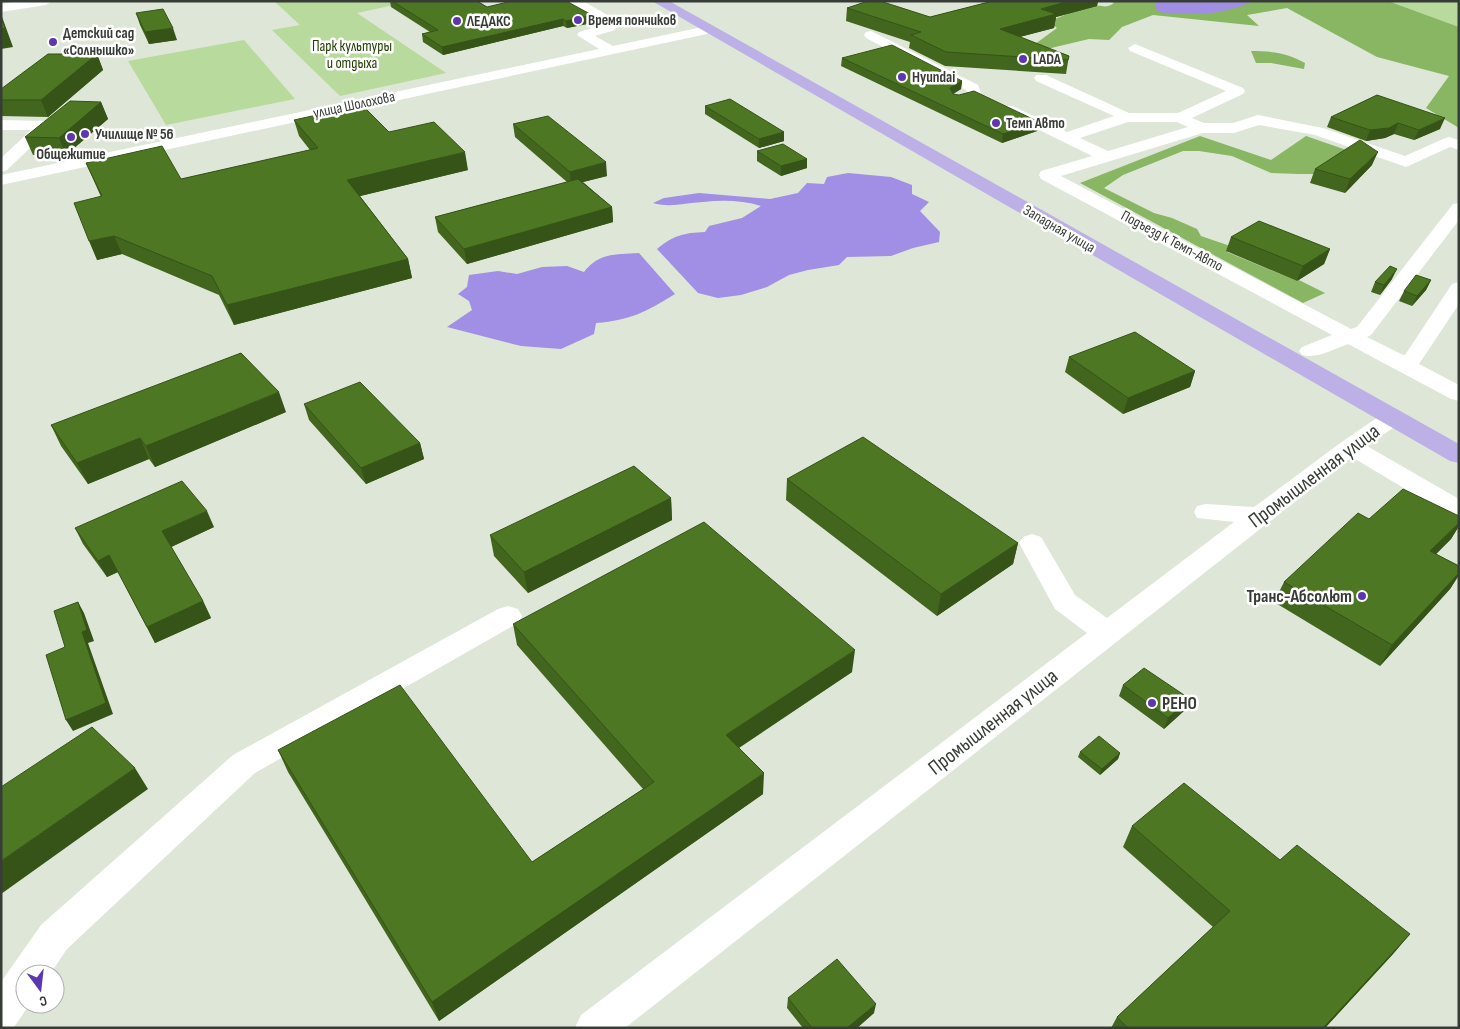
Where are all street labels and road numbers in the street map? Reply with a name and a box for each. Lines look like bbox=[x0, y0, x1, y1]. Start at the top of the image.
street label: улица Шолохова bbox=[311, 87, 397, 123]
street label: Западная улица bbox=[1019, 201, 1099, 257]
street label: Подъезд к Темп-Авто bbox=[1118, 206, 1226, 276]
street label: Промышленная улица bbox=[1244, 419, 1384, 533]
street label: Промышленная улица bbox=[923, 664, 1063, 780]

